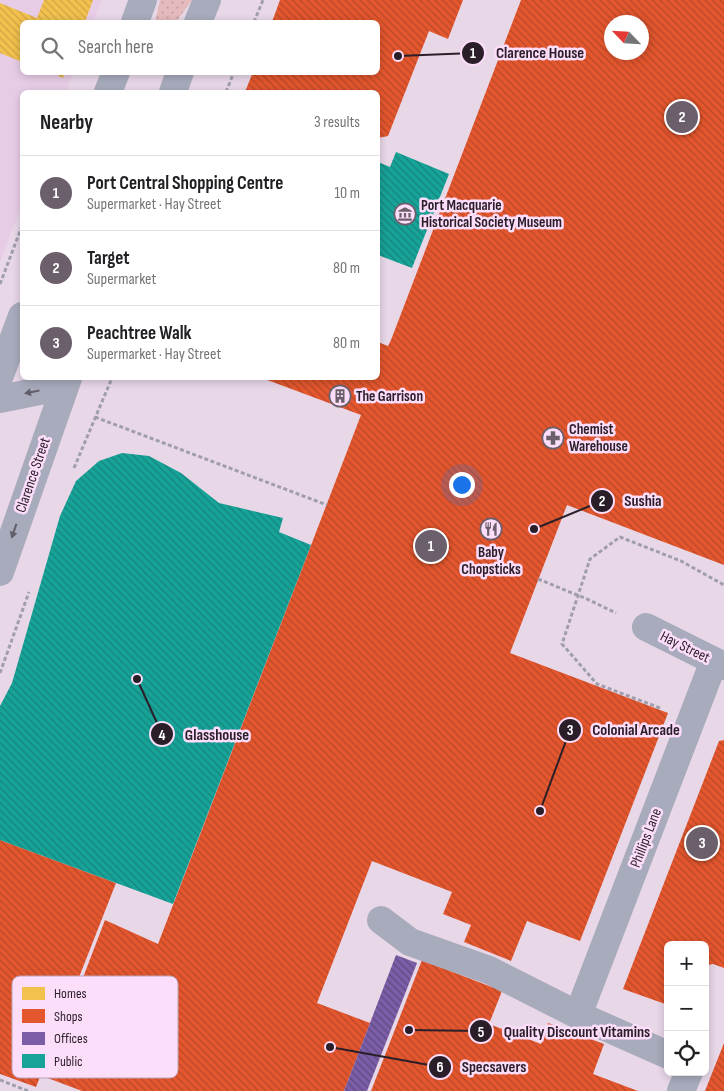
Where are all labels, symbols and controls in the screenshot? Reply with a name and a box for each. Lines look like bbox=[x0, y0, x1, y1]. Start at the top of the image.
north arrow bbox=[604, 15, 649, 60]
search box bbox=[20, 20, 380, 75]
icon: search bbox=[38, 34, 66, 62]
text: Search here bbox=[78, 36, 154, 59]
callout: Clarence House bbox=[461, 37, 594, 68]
text: 1 bbox=[470, 44, 476, 63]
text: Clarence House bbox=[496, 44, 584, 63]
pin: 2 bbox=[666, 98, 698, 136]
text: Nearby bbox=[40, 110, 93, 135]
text: 3 results bbox=[314, 113, 360, 132]
text: Port Central Shopping Centre bbox=[87, 172, 283, 195]
text: 1 bbox=[53, 184, 59, 203]
text: 10 m bbox=[334, 184, 360, 203]
text: Supermarket · Hay Street bbox=[87, 195, 221, 214]
place label: Port Macquarie Historical Society Museum bbox=[421, 196, 562, 232]
museum icon: Port Macquarie Historical Society Museum bbox=[393, 202, 417, 226]
text: Target bbox=[87, 247, 130, 270]
text: 2 bbox=[52, 259, 60, 278]
text: 80 m bbox=[333, 259, 360, 278]
text: Supermarket bbox=[87, 270, 156, 289]
text: Peachtree Walk bbox=[87, 322, 192, 345]
text: 3 bbox=[52, 334, 60, 353]
text: 80 m bbox=[333, 334, 360, 353]
text: Supermarket · Hay Street bbox=[87, 345, 221, 364]
building icon: The Garrison bbox=[328, 384, 352, 408]
place label: The Garrison bbox=[356, 387, 423, 406]
one-way arrow bbox=[25, 388, 40, 396]
place label: Chemist Warehouse bbox=[569, 420, 628, 456]
pharmacy icon: Chemist Warehouse bbox=[541, 426, 565, 450]
street label: Clarence Street bbox=[11, 434, 55, 515]
your location bbox=[449, 472, 475, 498]
callout: Sushia bbox=[590, 485, 672, 516]
text: 2 bbox=[599, 492, 605, 511]
text: Sushia bbox=[624, 492, 662, 511]
restaurant icon: Baby Chopsticks bbox=[479, 517, 503, 541]
one-way arrow bbox=[10, 524, 18, 539]
pin: 1 bbox=[415, 527, 447, 565]
place label: Baby Chopsticks bbox=[461, 543, 521, 579]
street label: Hay Street bbox=[657, 627, 713, 667]
callout: Colonial Arcade bbox=[557, 714, 690, 745]
callout: Glasshouse bbox=[149, 719, 259, 750]
text: 3 bbox=[567, 721, 574, 740]
text: Colonial Arcade bbox=[592, 721, 680, 740]
text: 4 bbox=[159, 726, 166, 745]
text: Glasshouse bbox=[185, 726, 249, 745]
street label: Phillips Lane bbox=[626, 806, 666, 870]
pin: 3 bbox=[686, 824, 718, 862]
map controls bbox=[664, 941, 709, 1076]
button: + bbox=[664, 941, 709, 986]
legend bbox=[12, 976, 178, 1078]
text: Homes bbox=[54, 985, 87, 1002]
button: − bbox=[664, 986, 709, 1031]
text: Shops bbox=[54, 1008, 83, 1025]
callout: Quality Discount Vitamins bbox=[468, 1016, 660, 1047]
text: 5 bbox=[478, 1023, 485, 1042]
text: Quality Discount Vitamins bbox=[504, 1023, 650, 1042]
text: Offices bbox=[54, 1030, 88, 1047]
button: locate bbox=[664, 1031, 709, 1076]
callout: Specsavers bbox=[427, 1051, 537, 1082]
text: Public bbox=[54, 1053, 83, 1070]
text: 6 bbox=[436, 1058, 444, 1077]
text: Specsavers bbox=[462, 1058, 526, 1077]

